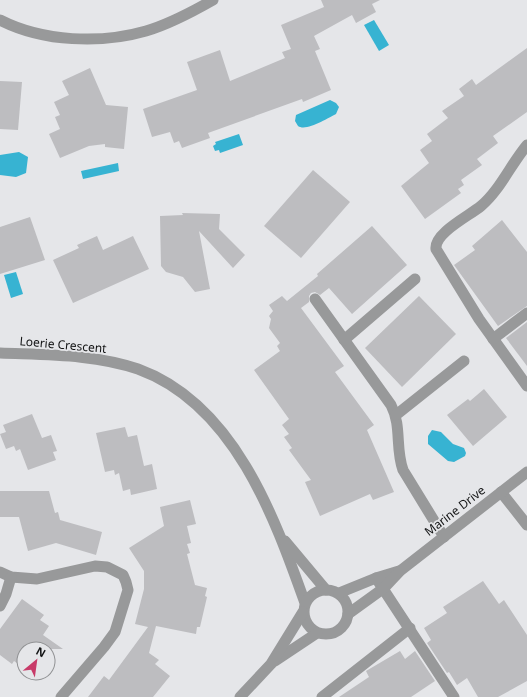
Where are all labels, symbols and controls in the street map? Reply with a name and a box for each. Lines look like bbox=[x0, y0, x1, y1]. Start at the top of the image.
street label: Loerie Crescent bbox=[19, 332, 108, 357]
street label: Marine Drive bbox=[421, 481, 489, 540]
north arrow bbox=[16, 641, 56, 681]
text: N bbox=[34, 643, 49, 661]

